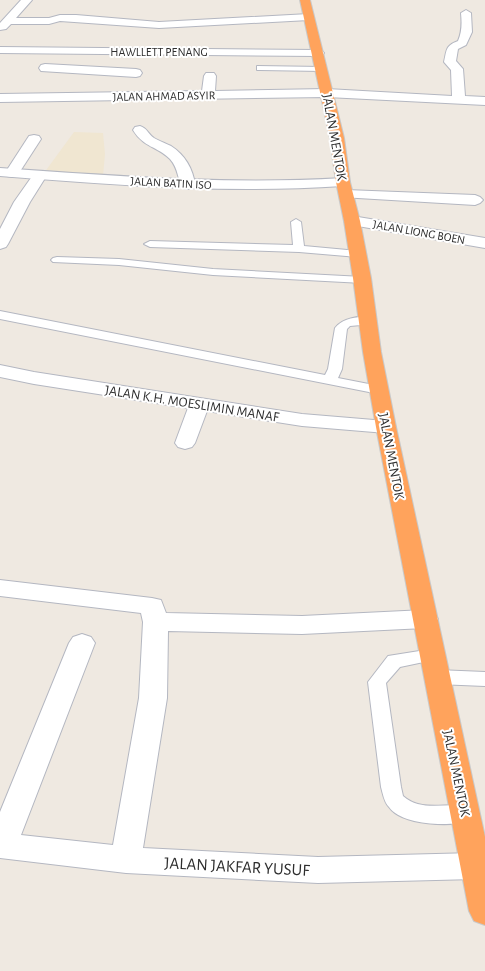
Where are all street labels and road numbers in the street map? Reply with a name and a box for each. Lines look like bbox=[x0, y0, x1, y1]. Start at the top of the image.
street label: HAWLLETT PENANG bbox=[110, 46, 208, 58]
street label: JALAN AHMAD ASYIR bbox=[112, 89, 216, 103]
street label: JALAN MENTOK bbox=[319, 93, 349, 182]
street label: JALAN BATIN ISO bbox=[130, 175, 212, 191]
street label: JALAN LIONG BOEN bbox=[372, 218, 466, 246]
street label: JALAN K.H. MOESLIMIN MANAF bbox=[104, 383, 281, 425]
street label: JALAN MENTOK bbox=[376, 412, 406, 501]
street label: JALAN MENTOK bbox=[440, 729, 472, 818]
street label: JALAN JAKFAR YUSUF bbox=[164, 854, 311, 879]

